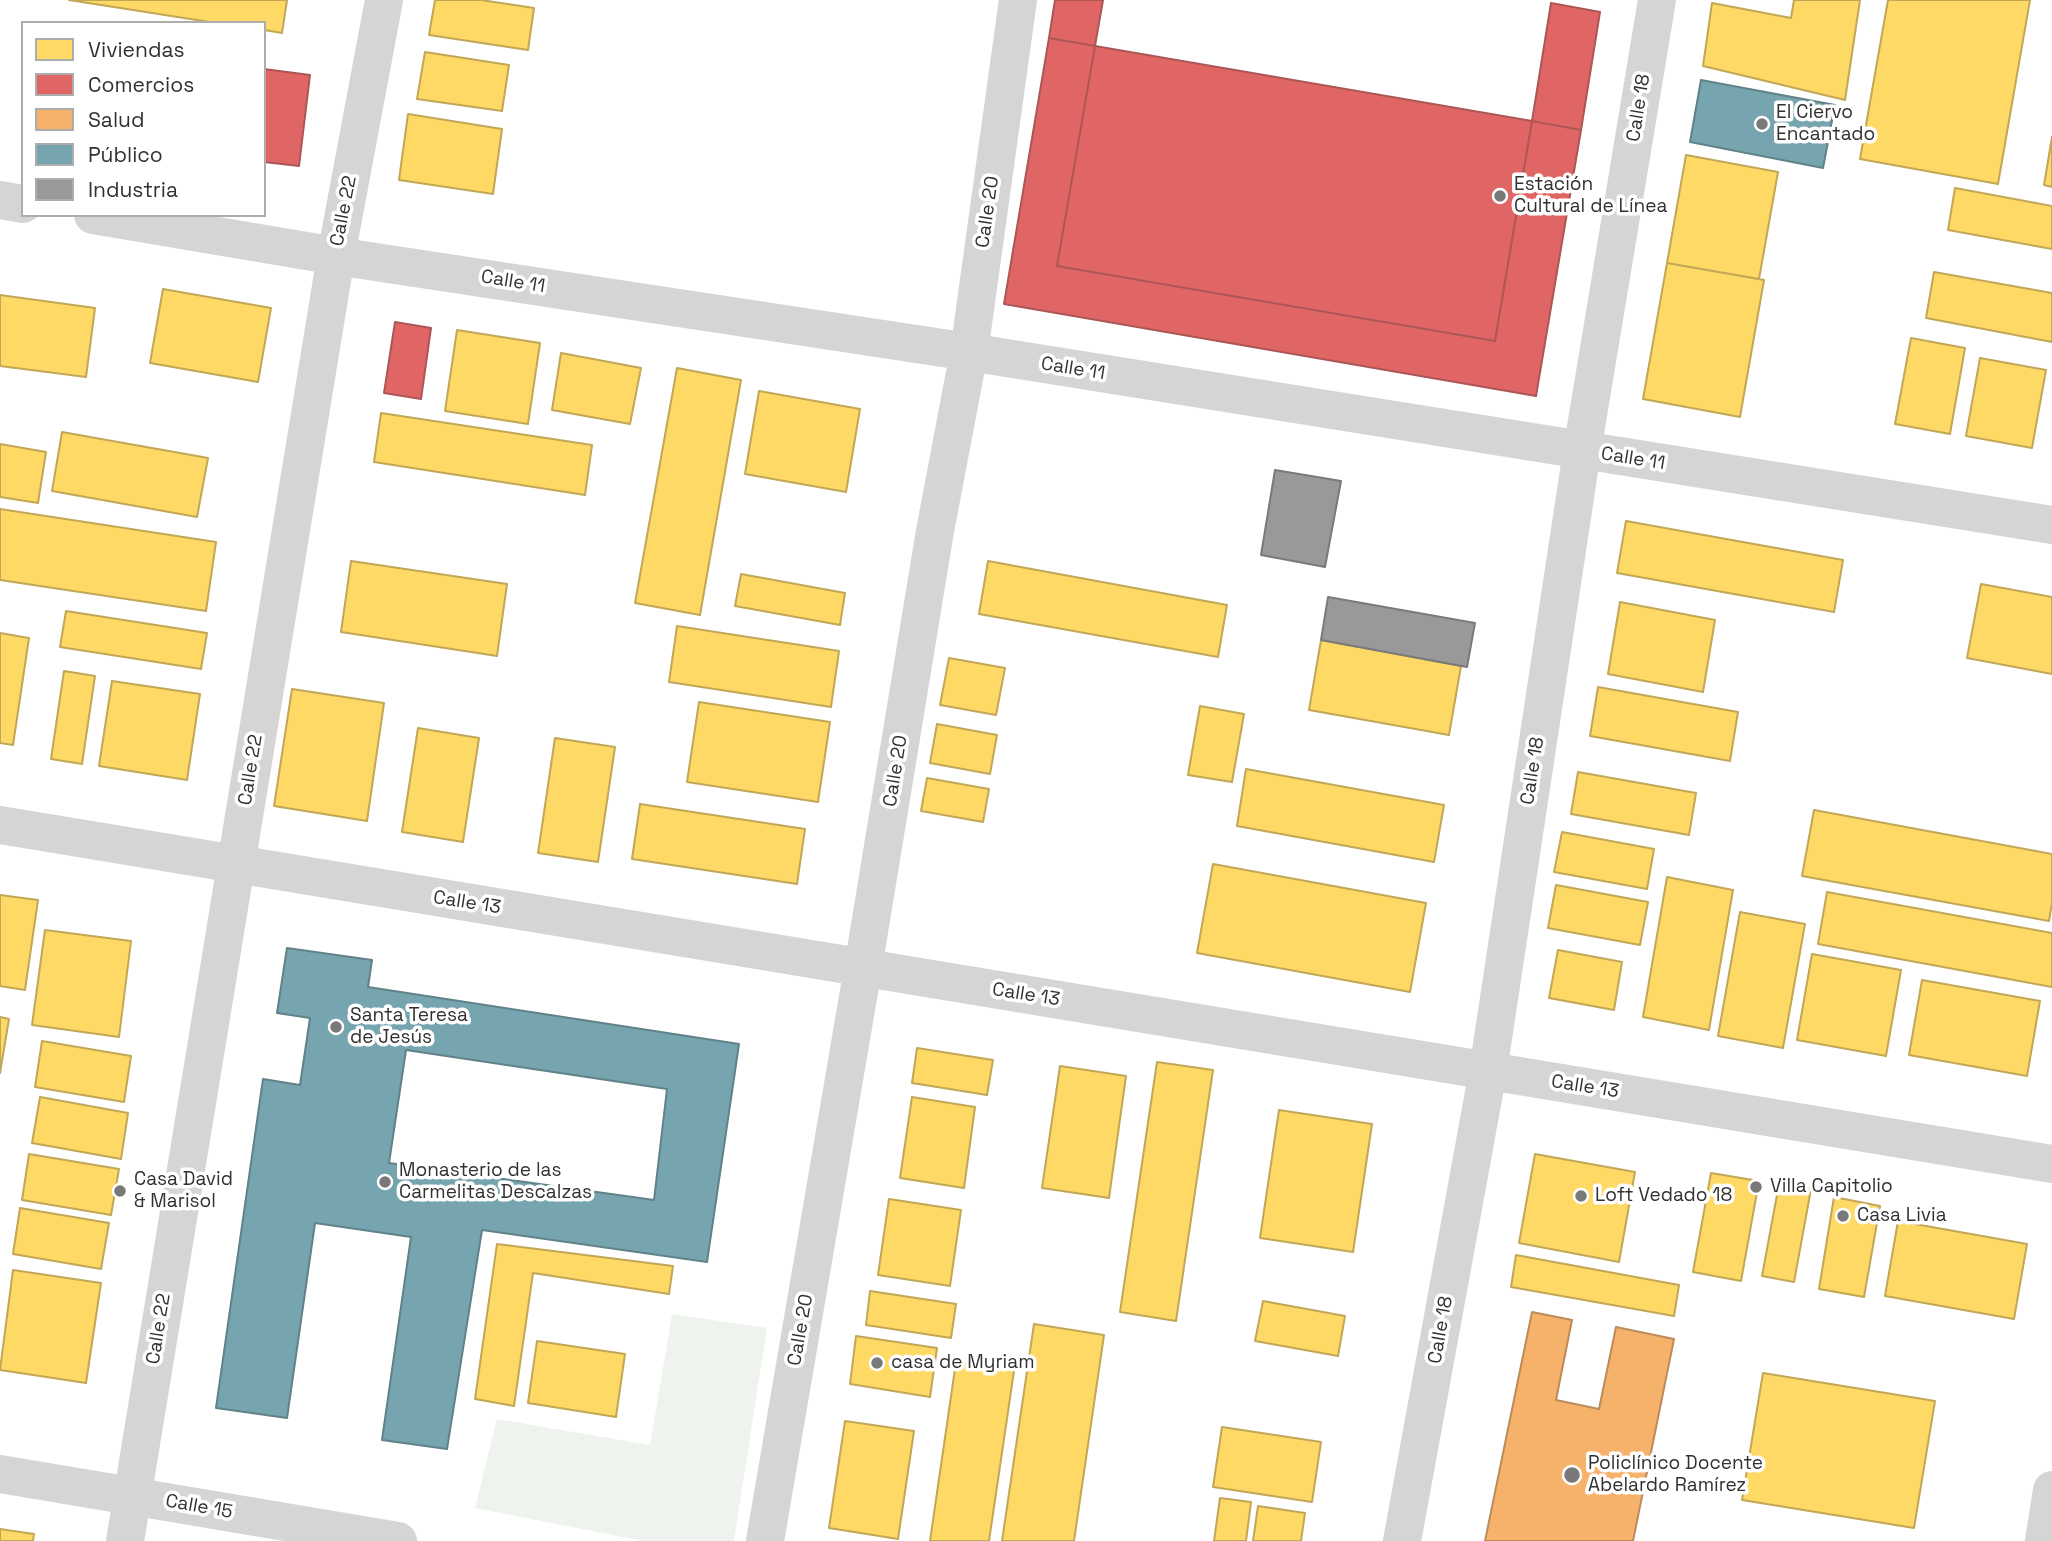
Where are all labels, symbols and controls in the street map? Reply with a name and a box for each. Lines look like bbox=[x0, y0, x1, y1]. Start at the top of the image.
legend bbox=[21, 21, 266, 217]
text: Viviendas bbox=[88, 36, 185, 63]
text: Comercios bbox=[88, 71, 194, 98]
street label: Calle 18 bbox=[1622, 72, 1656, 144]
place label: El Ciervo Encantado bbox=[1776, 102, 1875, 146]
text: Salud bbox=[88, 106, 144, 133]
marker: El Ciervo Encantado bbox=[1754, 116, 1770, 132]
text: Público bbox=[88, 141, 163, 168]
street label: Calle 22 bbox=[326, 174, 362, 248]
place label: Estación Cultural de Línea bbox=[1514, 174, 1667, 218]
street label: Calle 20 bbox=[972, 175, 1004, 249]
text: Industria bbox=[88, 176, 178, 203]
marker: Estación Cultural de Línea bbox=[1492, 188, 1508, 204]
street label: Calle 11 bbox=[479, 266, 547, 298]
street label: Calle 11 bbox=[1039, 353, 1107, 385]
street label: Calle 11 bbox=[1599, 443, 1667, 475]
street label: Calle 22 bbox=[234, 733, 268, 807]
street label: Calle 20 bbox=[879, 734, 913, 808]
street label: Calle 18 bbox=[1516, 735, 1550, 807]
street label: Calle 13 bbox=[432, 886, 502, 920]
street label: Calle 13 bbox=[991, 978, 1061, 1012]
place label: Santa Teresa de Jesús bbox=[350, 1005, 468, 1049]
marker: Santa Teresa de Jesús bbox=[328, 1019, 344, 1035]
street label: Calle 13 bbox=[1550, 1070, 1620, 1104]
place label: Monasterio de las Carmelitas Descalzas bbox=[399, 1160, 592, 1204]
place label: Casa David & Marisol bbox=[134, 1169, 233, 1213]
marker: Monasterio de las Carmelitas Descalzas bbox=[377, 1174, 393, 1190]
place label: Villa Capitolio bbox=[1770, 1176, 1893, 1198]
marker: Villa Capitolio bbox=[1748, 1179, 1764, 1195]
marker: Casa David & Marisol bbox=[112, 1183, 128, 1199]
place label: Loft Vedado 18 bbox=[1595, 1185, 1732, 1207]
marker: Loft Vedado 18 bbox=[1573, 1188, 1589, 1204]
place label: Casa Livia bbox=[1857, 1205, 1947, 1227]
marker: Casa Livia bbox=[1835, 1208, 1851, 1224]
street label: Calle 22 bbox=[142, 1292, 176, 1366]
street label: Calle 20 bbox=[784, 1292, 818, 1368]
street label: Calle 18 bbox=[1424, 1294, 1458, 1366]
place label: casa de Myriam bbox=[891, 1352, 1034, 1374]
marker: casa de Myriam bbox=[869, 1355, 885, 1371]
place label: Policlínico Docente Abelardo Ramírez bbox=[1588, 1453, 1763, 1497]
marker: Policlínico Docente Abelardo Ramírez bbox=[1562, 1465, 1582, 1485]
street label: Calle 15 bbox=[164, 1490, 234, 1524]

